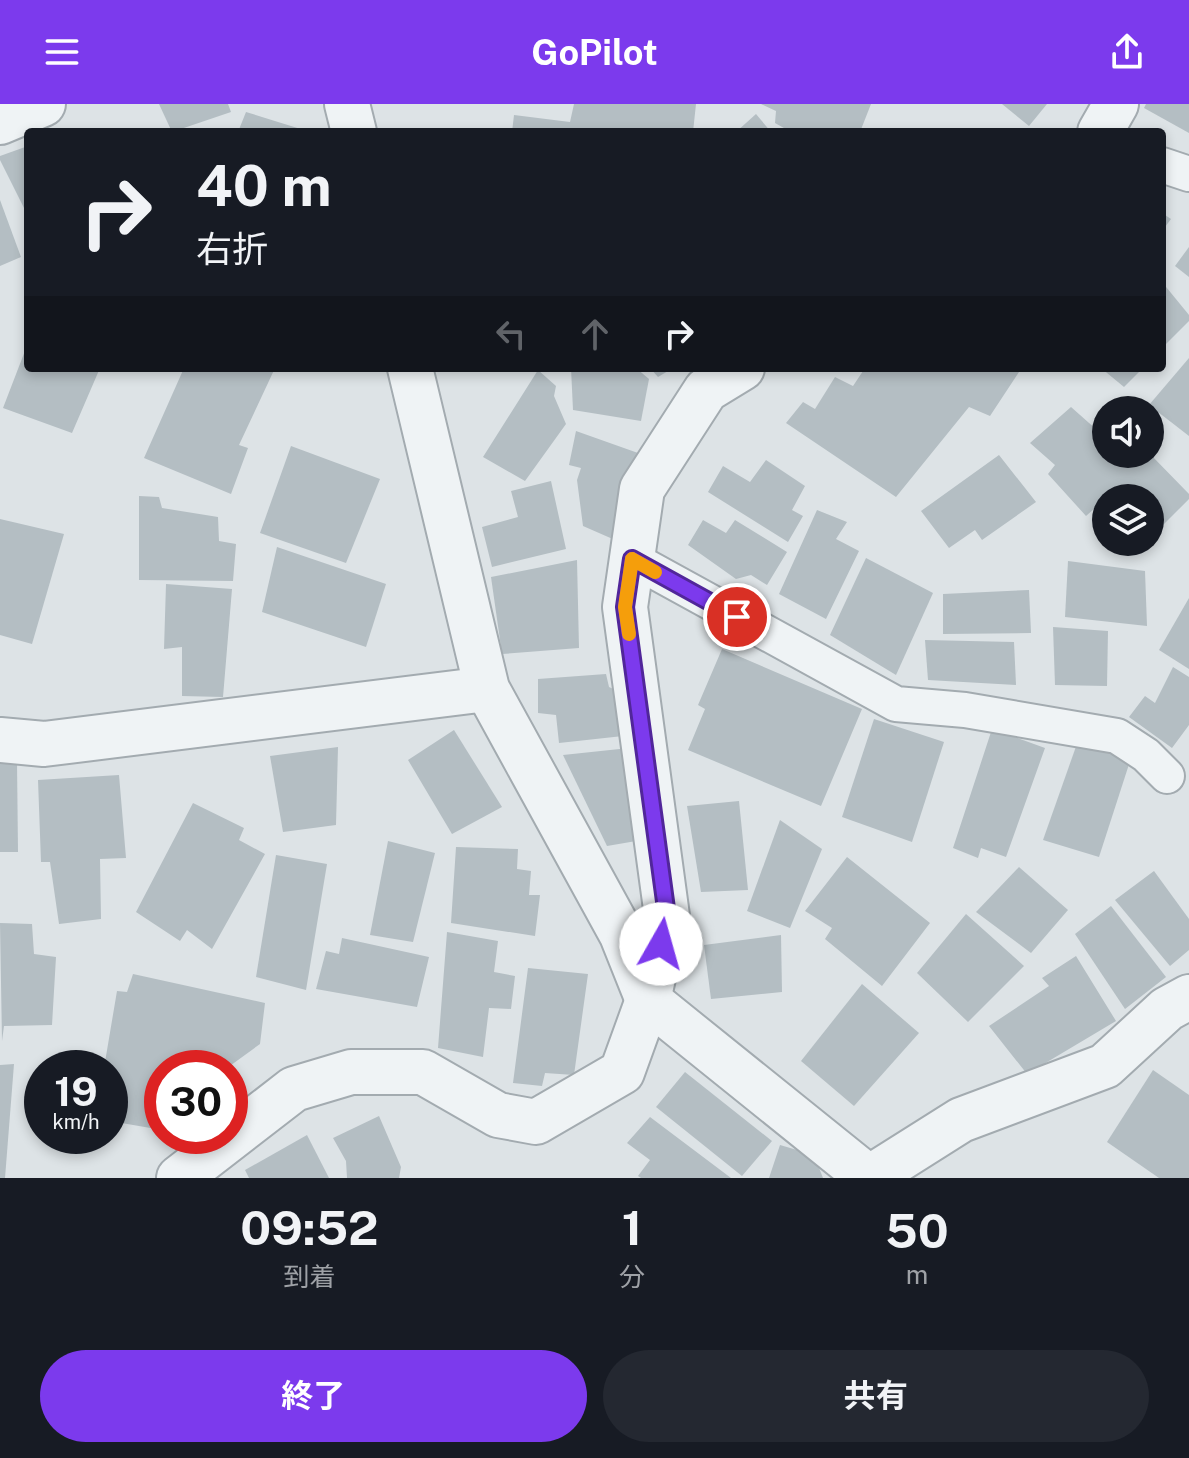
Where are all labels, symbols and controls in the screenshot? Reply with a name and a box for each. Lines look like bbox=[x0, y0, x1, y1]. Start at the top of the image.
icon: menu bbox=[40, 30, 84, 74]
icon: share bbox=[1105, 30, 1149, 74]
text: GoPilot bbox=[531, 31, 658, 73]
text: 40 m bbox=[196, 153, 332, 219]
icon: right bbox=[64, 160, 168, 264]
text: 右折 bbox=[196, 228, 268, 270]
icon: left bbox=[489, 312, 533, 356]
icon: ahead bbox=[573, 312, 617, 356]
icon: right bbox=[657, 312, 701, 356]
map controls bbox=[1092, 396, 1164, 556]
button: sound bbox=[1092, 396, 1164, 468]
button: layers bbox=[1092, 484, 1164, 556]
pin bbox=[703, 583, 771, 651]
icon: arrive bbox=[715, 595, 759, 639]
position arrow bbox=[619, 902, 703, 986]
speed limit sign: 30 bbox=[144, 1050, 248, 1154]
text: 19 bbox=[54, 1068, 98, 1115]
text: km/h bbox=[52, 1110, 100, 1134]
text: 09:52 bbox=[240, 1199, 379, 1256]
text: 1 bbox=[622, 1199, 642, 1256]
text: 50 bbox=[885, 1202, 949, 1259]
text: m bbox=[906, 1259, 928, 1290]
text: 到着 bbox=[283, 1261, 335, 1292]
text: 分 bbox=[619, 1261, 645, 1292]
button: 終了 bbox=[40, 1350, 587, 1442]
button: 共有 bbox=[603, 1350, 1149, 1442]

